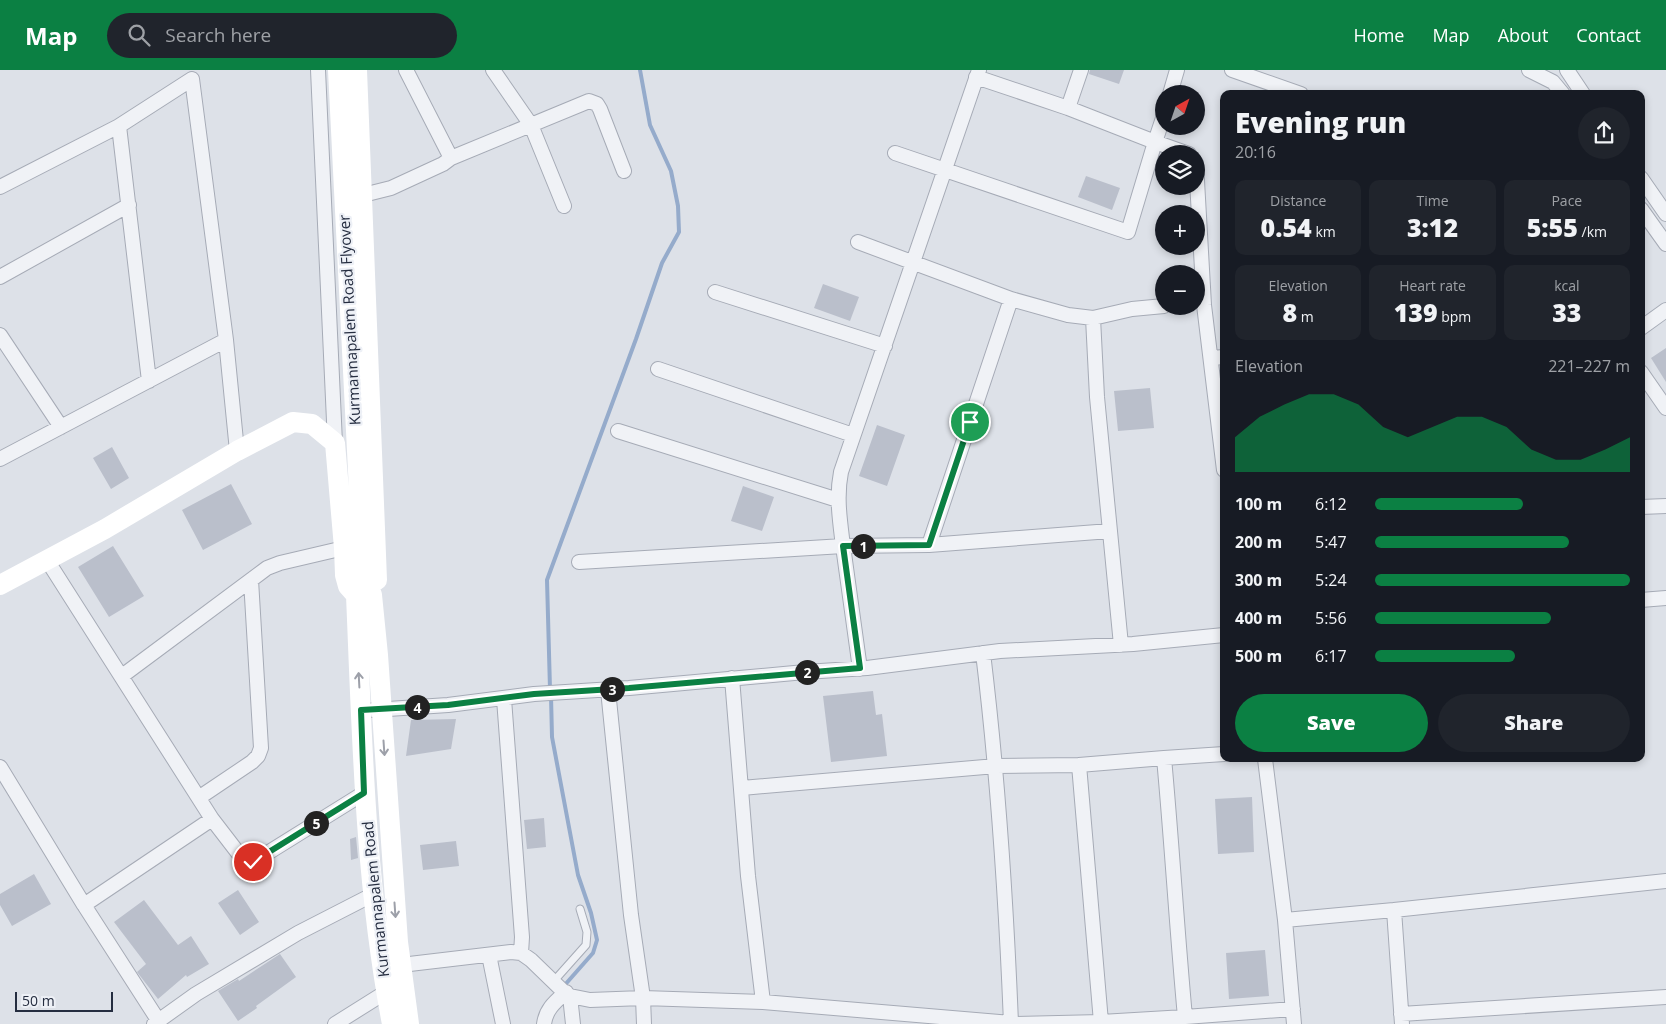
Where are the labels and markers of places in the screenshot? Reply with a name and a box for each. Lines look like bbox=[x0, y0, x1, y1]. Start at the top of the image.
pin bbox=[949, 401, 991, 443]
pin: 1 bbox=[850, 534, 876, 558]
pin: 2 bbox=[794, 660, 820, 684]
pin: 3 bbox=[600, 676, 624, 702]
pin: 4 bbox=[404, 694, 430, 720]
pin: 5 bbox=[304, 810, 328, 836]
pin bbox=[232, 841, 274, 883]

